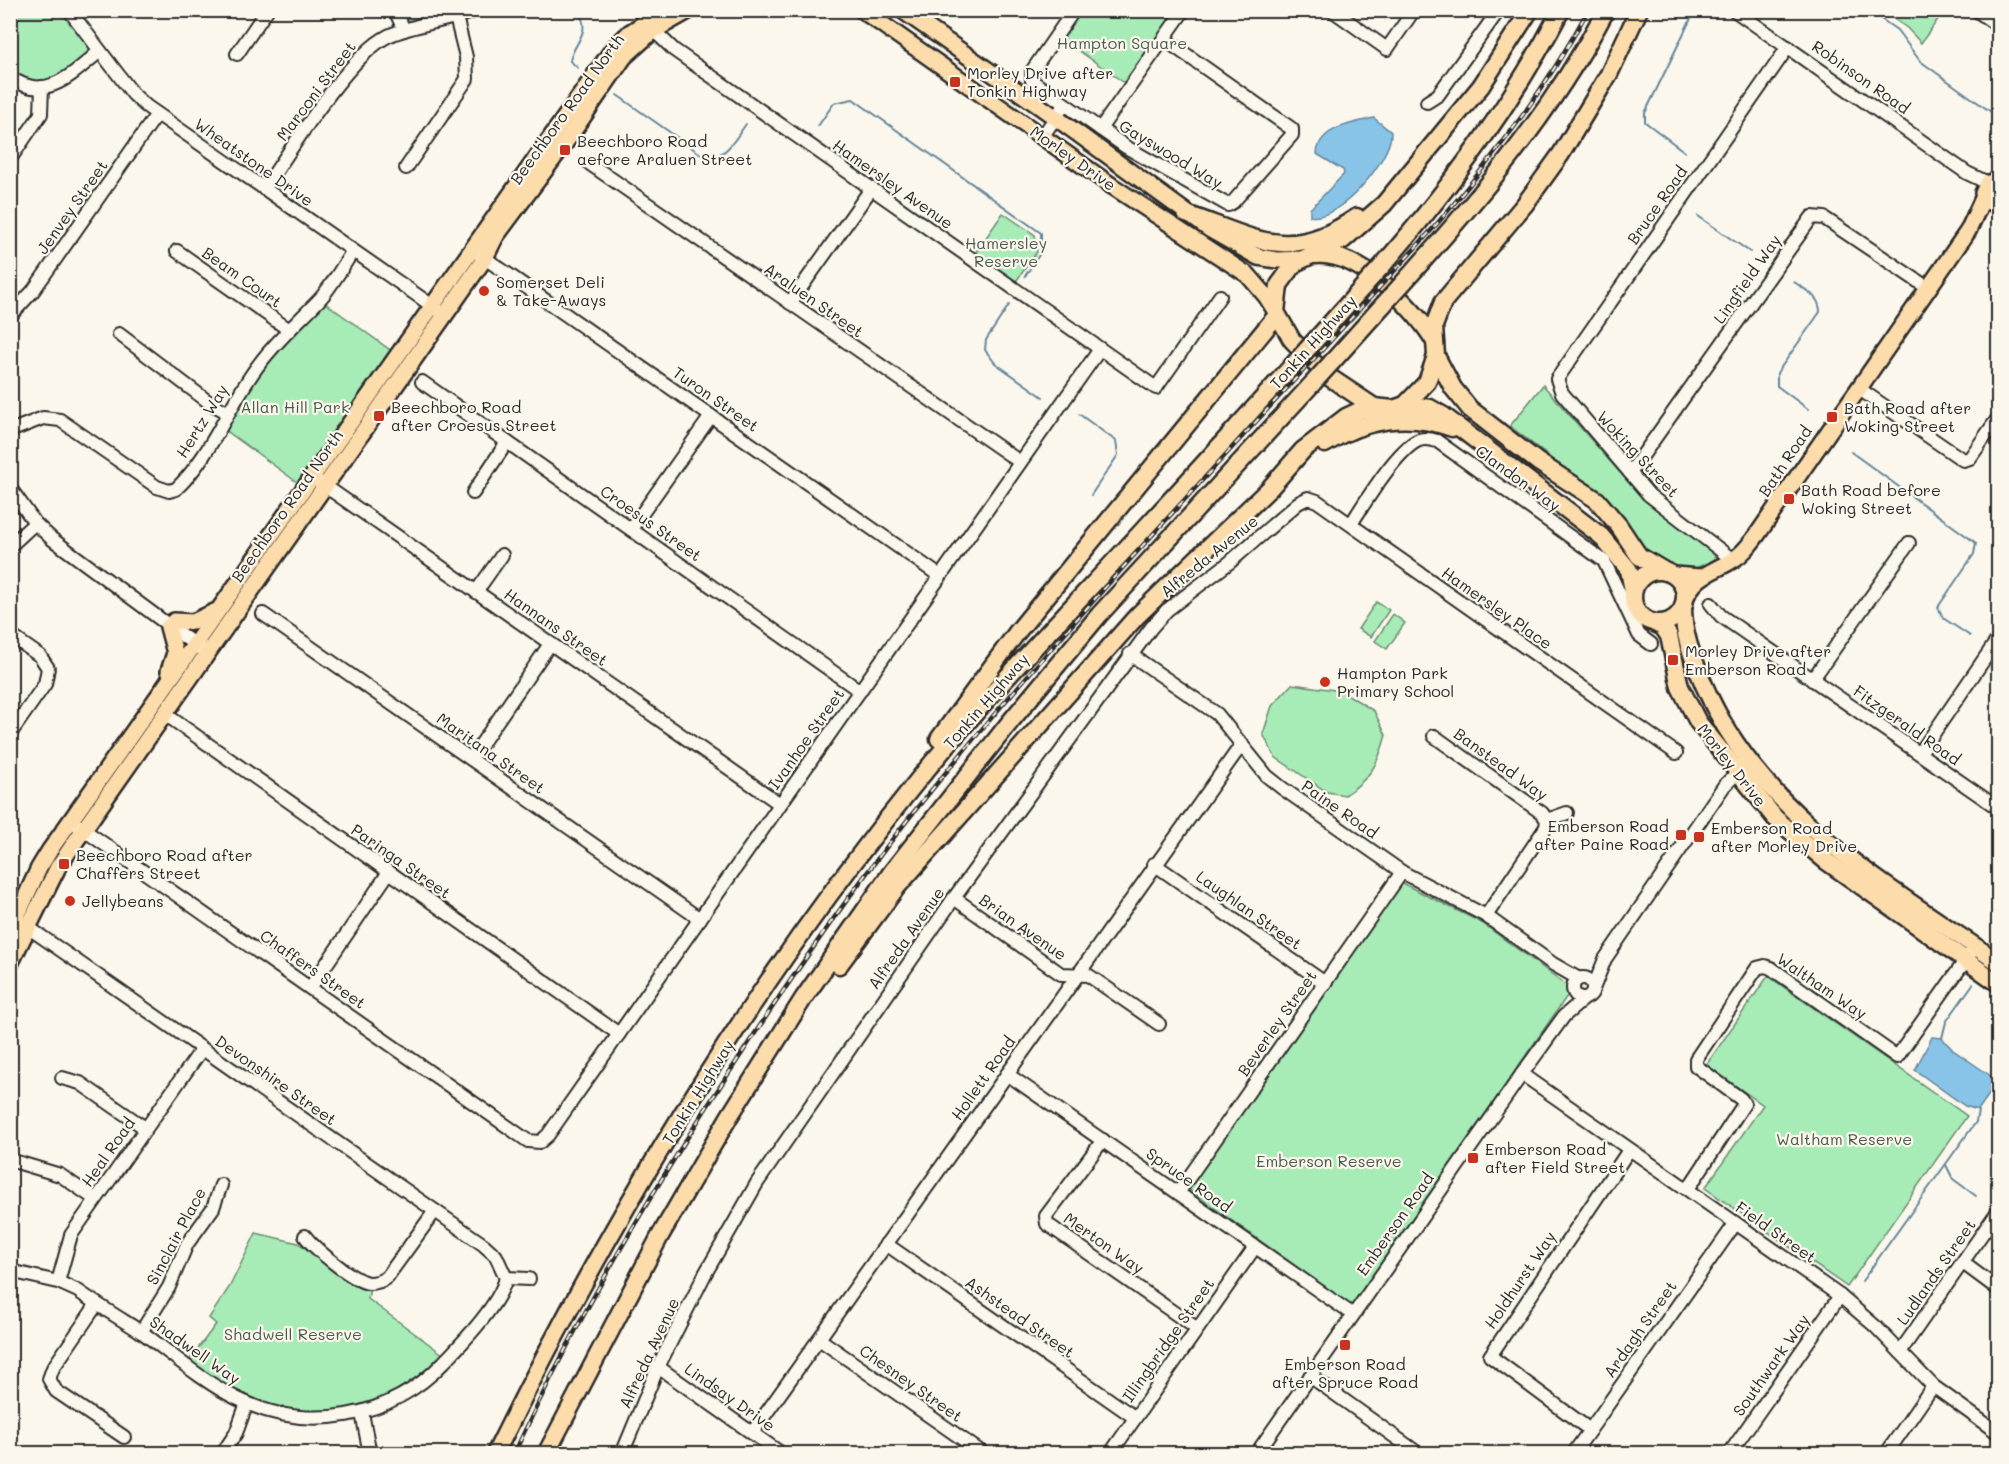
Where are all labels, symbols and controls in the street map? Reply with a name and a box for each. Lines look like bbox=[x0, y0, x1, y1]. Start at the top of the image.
street label: Beechboro Road North bbox=[505, 29, 628, 188]
park label: Hampton Square bbox=[1057, 32, 1187, 53]
street label: Robinson Road bbox=[1808, 35, 1914, 118]
street label: Marconi Street bbox=[271, 37, 360, 145]
place label: Morley Drive after Tonkin Highway bbox=[967, 62, 1113, 101]
marker: Morley Drive after Tonkin Highway bbox=[948, 75, 962, 89]
street label: Wheatstone Drive bbox=[191, 113, 318, 210]
street label: Gayswood Way bbox=[1116, 114, 1227, 193]
street label: Morley Drive bbox=[1026, 120, 1120, 195]
place label: Beechboro Road aefore Araluen Street bbox=[577, 130, 752, 169]
street label: Hamersley Avenue bbox=[829, 134, 958, 233]
marker: Beechboro Road aefore Araluen Street bbox=[558, 143, 572, 157]
street label: Jenvey Street bbox=[31, 156, 112, 258]
street label: Bruce Road bbox=[1622, 161, 1691, 248]
street label: Lingfield Way bbox=[1708, 230, 1785, 327]
park label: Hamersley Reserve bbox=[965, 232, 1047, 271]
street label: Beam Court bbox=[198, 241, 286, 312]
street label: Araluen Street bbox=[760, 258, 868, 342]
place label: Somerset Deli & Take-Aways bbox=[496, 271, 606, 310]
marker: Somerset Deli & Take-Aways bbox=[477, 284, 491, 298]
street label: Tonkin Highway bbox=[1265, 290, 1361, 393]
street label: Turon Street bbox=[669, 361, 763, 436]
street label: Hertz Way bbox=[171, 380, 232, 461]
park label: Allan Hill Park bbox=[241, 396, 349, 417]
place label: Beechboro Road after Croesus Street bbox=[391, 396, 557, 435]
place label: Bath Road after Woking Street bbox=[1844, 397, 1971, 436]
street label: Woking Street bbox=[1593, 406, 1684, 501]
marker: Beechboro Road after Croesus Street bbox=[372, 409, 386, 423]
marker: Bath Road after Woking Street bbox=[1825, 410, 1839, 424]
street label: Bath Road bbox=[1753, 421, 1816, 500]
street label: Beechboro Road North bbox=[226, 426, 347, 586]
street label: Clandon Way bbox=[1472, 440, 1565, 516]
place label: Bath Road before Woking Street bbox=[1801, 479, 1941, 518]
street label: Croesus Street bbox=[596, 480, 706, 565]
marker: Bath Road before Woking Street bbox=[1782, 492, 1796, 506]
street label: Alfreda Avenue bbox=[1156, 510, 1262, 601]
street label: Hamersley Place bbox=[1438, 562, 1557, 654]
street label: Hannans Street bbox=[500, 583, 612, 670]
place label: Morley Drive after Emberson Road bbox=[1685, 640, 1831, 679]
street label: Tonkin Highway bbox=[938, 649, 1033, 753]
marker: Morley Drive after Emberson Road bbox=[1666, 653, 1680, 667]
place label: Hampton Park Primary School bbox=[1337, 662, 1454, 701]
marker: Hampton Park Primary School bbox=[1318, 675, 1332, 689]
street label: Fitzgerald Road bbox=[1850, 680, 1965, 769]
street label: Ivanhoe Street bbox=[763, 684, 848, 793]
street label: Maritana Street bbox=[433, 707, 550, 798]
street label: Morley Drive bbox=[1693, 719, 1771, 811]
street label: Banstead Way bbox=[1450, 722, 1552, 805]
street label: Paine Road bbox=[1298, 775, 1383, 843]
place label: Emberson Road after Paine Road bbox=[1534, 815, 1669, 854]
place label: Emberson Road after Morley Drive bbox=[1711, 817, 1857, 856]
street label: Paringa Street bbox=[347, 818, 455, 903]
marker: Emberson Road after Paine Road bbox=[1674, 828, 1688, 842]
marker: Emberson Road after Morley Drive bbox=[1692, 830, 1706, 844]
place label: Beechboro Road after Chaffers Street bbox=[76, 844, 253, 883]
marker: Beechboro Road after Chaffers Street bbox=[57, 857, 71, 871]
street label: Laughlan Street bbox=[1192, 865, 1306, 954]
street label: Alfreda Avenue bbox=[863, 883, 949, 993]
street label: Brian Avenue bbox=[975, 889, 1071, 964]
place label: Jellybeans bbox=[82, 890, 164, 911]
marker: Jellybeans bbox=[63, 894, 77, 908]
street label: Chaffers Street bbox=[256, 924, 370, 1013]
street label: Waltham Way bbox=[1773, 948, 1871, 1023]
street label: Beverley Street bbox=[1232, 966, 1321, 1080]
street label: Devonshire Street bbox=[212, 1030, 341, 1129]
street label: Hollett Road bbox=[946, 1032, 1019, 1124]
street label: Tonkin Highway bbox=[657, 1035, 738, 1148]
street label: Heal Road bbox=[76, 1113, 139, 1191]
park label: Waltham Reserve bbox=[1776, 1128, 1912, 1149]
place label: Emberson Road after Field Street bbox=[1485, 1138, 1625, 1177]
street label: Spruce Road bbox=[1142, 1142, 1236, 1217]
park label: Emberson Reserve bbox=[1256, 1150, 1402, 1171]
marker: Emberson Road after Field Street bbox=[1466, 1151, 1480, 1165]
street label: Emberson Road bbox=[1351, 1168, 1438, 1279]
street label: Sinclair Place bbox=[141, 1183, 210, 1288]
street label: Field Street bbox=[1732, 1196, 1821, 1267]
street label: Merton Way bbox=[1060, 1207, 1149, 1278]
street label: Ludlands Street bbox=[1891, 1215, 1980, 1329]
street label: Holdhurst Way bbox=[1479, 1227, 1560, 1333]
street label: Ashstead Street bbox=[962, 1271, 1079, 1362]
street label: Illingbridge Street bbox=[1117, 1274, 1218, 1406]
street label: Ardagh Street bbox=[1598, 1276, 1681, 1381]
street label: Alfreda Avenue bbox=[614, 1294, 683, 1412]
street label: Southwark Way bbox=[1728, 1310, 1814, 1420]
street label: Shadwell Way bbox=[146, 1311, 245, 1389]
park label: Shadwell Reserve bbox=[224, 1323, 362, 1344]
marker: Emberson Road after Spruce Road bbox=[1338, 1338, 1352, 1352]
street label: Chesney Street bbox=[856, 1339, 967, 1426]
place label: Emberson Road after Spruce Road bbox=[1272, 1353, 1418, 1392]
street label: Lindsay Drive bbox=[681, 1358, 780, 1436]

